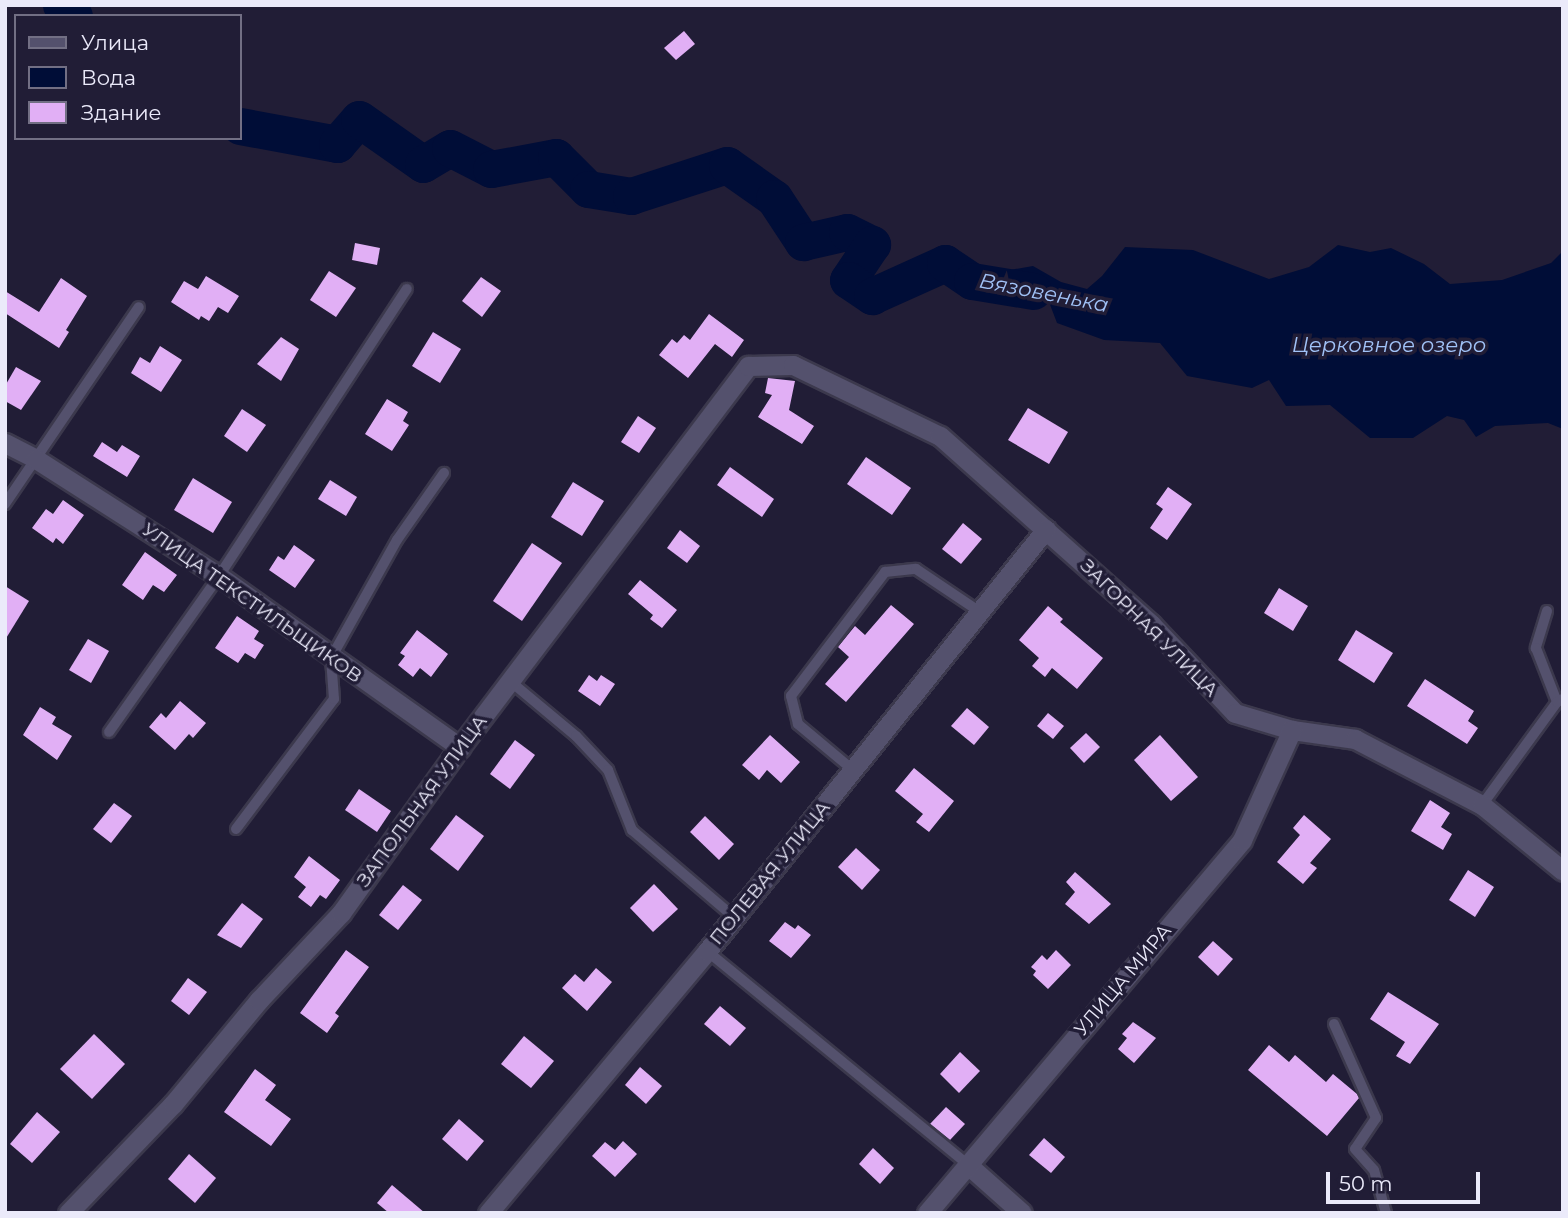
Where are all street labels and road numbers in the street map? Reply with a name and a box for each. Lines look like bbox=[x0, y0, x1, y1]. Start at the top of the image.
street label: УЛИЦА ТЕКСТИЛЬЩИКОВ bbox=[138, 518, 366, 688]
street label: ЗАГОРНАЯ УЛИЦА bbox=[1075, 554, 1223, 702]
street label: ЗАПОЛЬНАЯ УЛИЦА bbox=[352, 711, 492, 891]
street label: ПОЛЕВАЯ УЛИЦА bbox=[705, 797, 835, 949]
street label: УЛИЦА МИРА bbox=[1070, 920, 1176, 1040]

